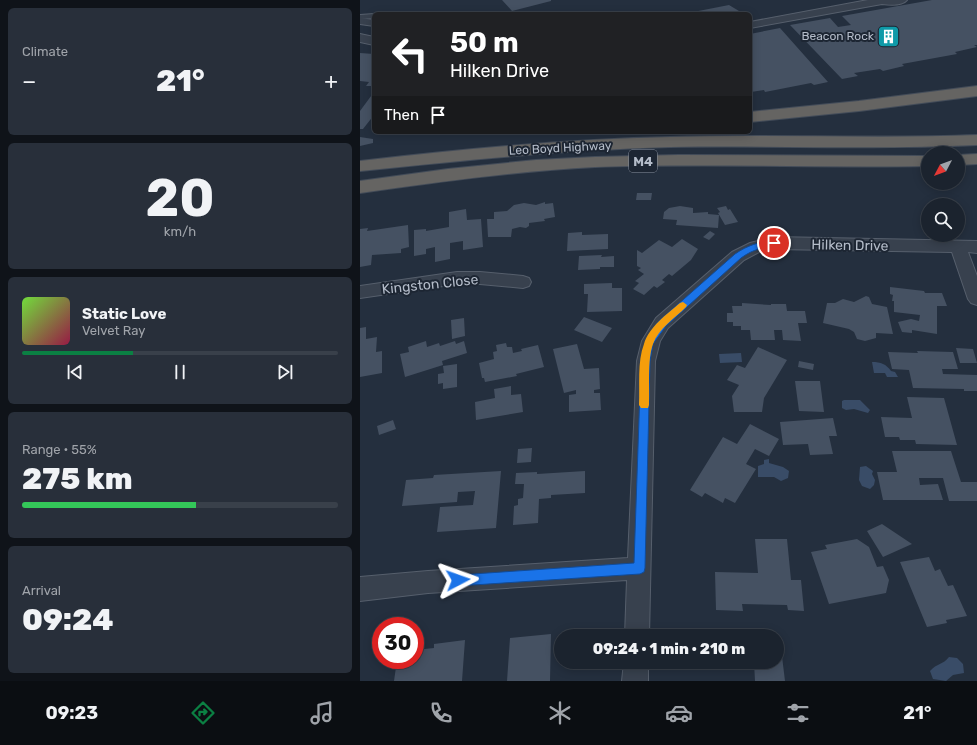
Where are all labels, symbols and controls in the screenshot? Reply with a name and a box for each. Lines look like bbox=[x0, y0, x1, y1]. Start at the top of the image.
building icon: Beacon Rock bbox=[876, 23, 902, 49]
text: 50 m bbox=[450, 26, 519, 59]
icon: left bbox=[384, 28, 436, 80]
place label: Beacon Rock bbox=[801, 29, 875, 43]
text: Climate bbox=[22, 44, 68, 59]
text: Hilken Drive bbox=[450, 60, 549, 82]
text: 21° bbox=[156, 63, 205, 99]
text: − bbox=[22, 68, 36, 95]
text: + bbox=[324, 68, 338, 95]
icon: arrive bbox=[427, 104, 449, 126]
text: Then bbox=[384, 106, 419, 124]
street label: Leo Boyd Highway bbox=[508, 138, 612, 158]
north arrow bbox=[921, 146, 965, 190]
map controls bbox=[921, 146, 965, 242]
road number: M4 bbox=[629, 150, 657, 172]
text: 20 bbox=[145, 167, 215, 229]
button: search bbox=[921, 198, 965, 242]
text: km/h bbox=[164, 224, 196, 239]
pin bbox=[757, 226, 791, 260]
icon: arrive bbox=[763, 232, 785, 254]
street label: Hilken Drive bbox=[811, 236, 889, 255]
street label: Kingston Close bbox=[381, 271, 479, 298]
text: Static Love bbox=[82, 305, 166, 323]
text: Velvet Ray bbox=[82, 323, 145, 338]
icon: previous bbox=[64, 361, 86, 383]
icon: pause bbox=[169, 361, 191, 383]
icon: next bbox=[274, 361, 296, 383]
text: Range · 55% bbox=[22, 442, 97, 457]
text: 275 km bbox=[22, 461, 133, 497]
position arrow bbox=[437, 559, 479, 601]
text: Arrival bbox=[22, 583, 61, 598]
text: 09:24 bbox=[22, 602, 114, 638]
speed limit sign: 30 bbox=[372, 617, 424, 669]
text: 09:24 · 1 min · 210 m bbox=[593, 640, 745, 658]
icon: directions bbox=[189, 699, 217, 727]
icon: music bbox=[308, 699, 336, 727]
icon: phone bbox=[427, 699, 455, 727]
icon: climate bbox=[546, 699, 574, 727]
icon: car bbox=[665, 699, 693, 727]
icon: filters bbox=[784, 699, 812, 727]
text: 09:23 bbox=[46, 702, 98, 724]
text: 21° bbox=[903, 702, 931, 724]

